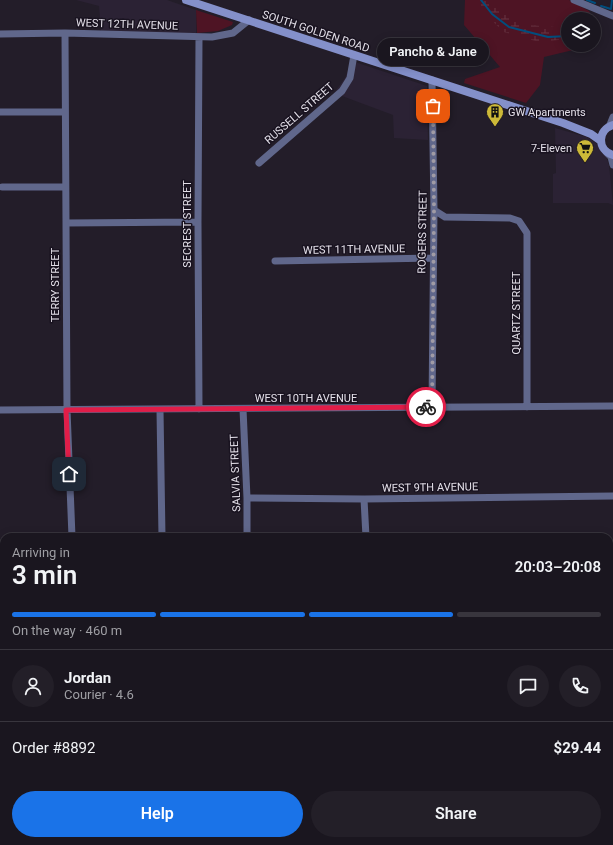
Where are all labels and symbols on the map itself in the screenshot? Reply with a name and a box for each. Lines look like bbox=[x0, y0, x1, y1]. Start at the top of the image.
street label: SOUTH GOLDEN ROAD bbox=[261, 8, 371, 55]
street label: WEST 12TH AVENUE bbox=[76, 16, 178, 33]
callout: Pancho & Jane bbox=[377, 38, 489, 66]
street label: RUSSELL STREET bbox=[262, 80, 337, 147]
pin bbox=[416, 89, 450, 123]
building icon: GW Apartments bbox=[485, 102, 505, 127]
place label: GW Apartments bbox=[508, 106, 586, 119]
supermarket icon: 7-Eleven bbox=[575, 138, 595, 163]
place label: 7-Eleven bbox=[531, 142, 572, 155]
street label: SECREST STREET bbox=[181, 180, 194, 268]
street label: ROGERS STREET bbox=[415, 190, 430, 274]
street label: WEST 11TH AVENUE bbox=[303, 242, 405, 257]
street label: TERRY STREET bbox=[49, 247, 62, 322]
street label: QUARTZ STREET bbox=[510, 271, 523, 355]
courier bbox=[406, 387, 446, 427]
street label: WEST 10TH AVENUE bbox=[255, 392, 357, 405]
street label: SALVIA STREET bbox=[228, 433, 243, 512]
pin bbox=[52, 457, 86, 491]
street label: WEST 9TH AVENUE bbox=[382, 480, 478, 495]

